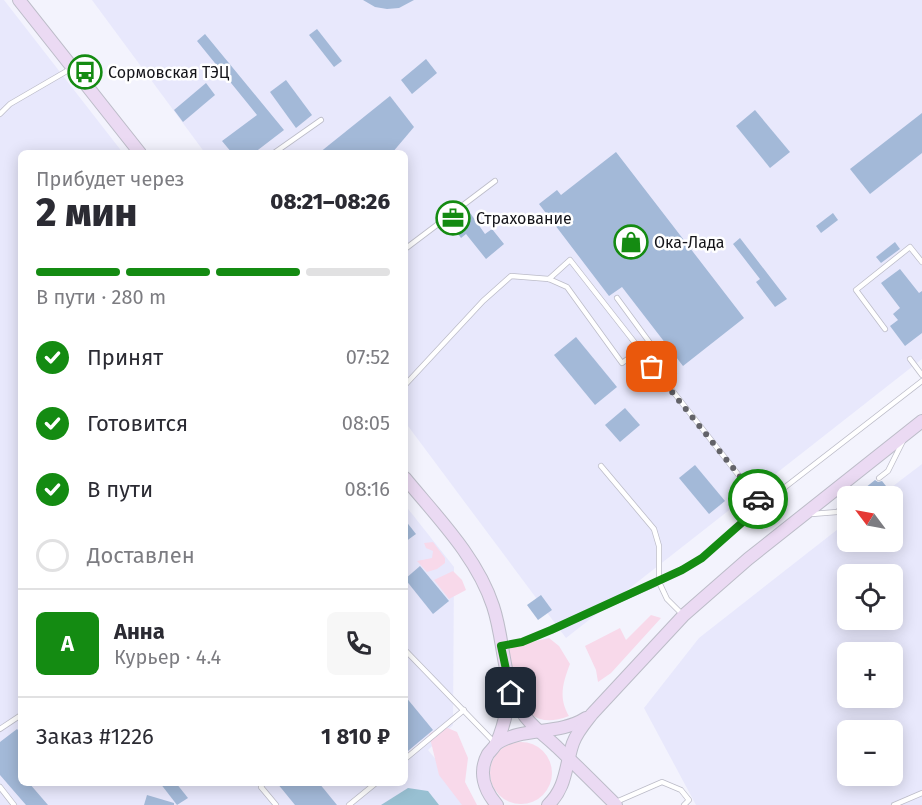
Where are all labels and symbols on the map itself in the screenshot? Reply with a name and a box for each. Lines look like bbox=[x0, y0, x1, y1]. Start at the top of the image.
bus stop icon: Сормовская ТЭЦ bbox=[67, 54, 103, 90]
place label: Сормовская ТЭЦ bbox=[108, 63, 230, 82]
office icon: Страхование bbox=[435, 200, 471, 236]
place label: Страхование bbox=[476, 209, 572, 228]
shop icon: Ока-Лада bbox=[613, 224, 649, 260]
place label: Ока-Лада bbox=[654, 233, 725, 252]
pin bbox=[626, 341, 677, 392]
courier bbox=[728, 469, 788, 529]
north arrow bbox=[837, 486, 903, 552]
pin bbox=[485, 667, 536, 718]

